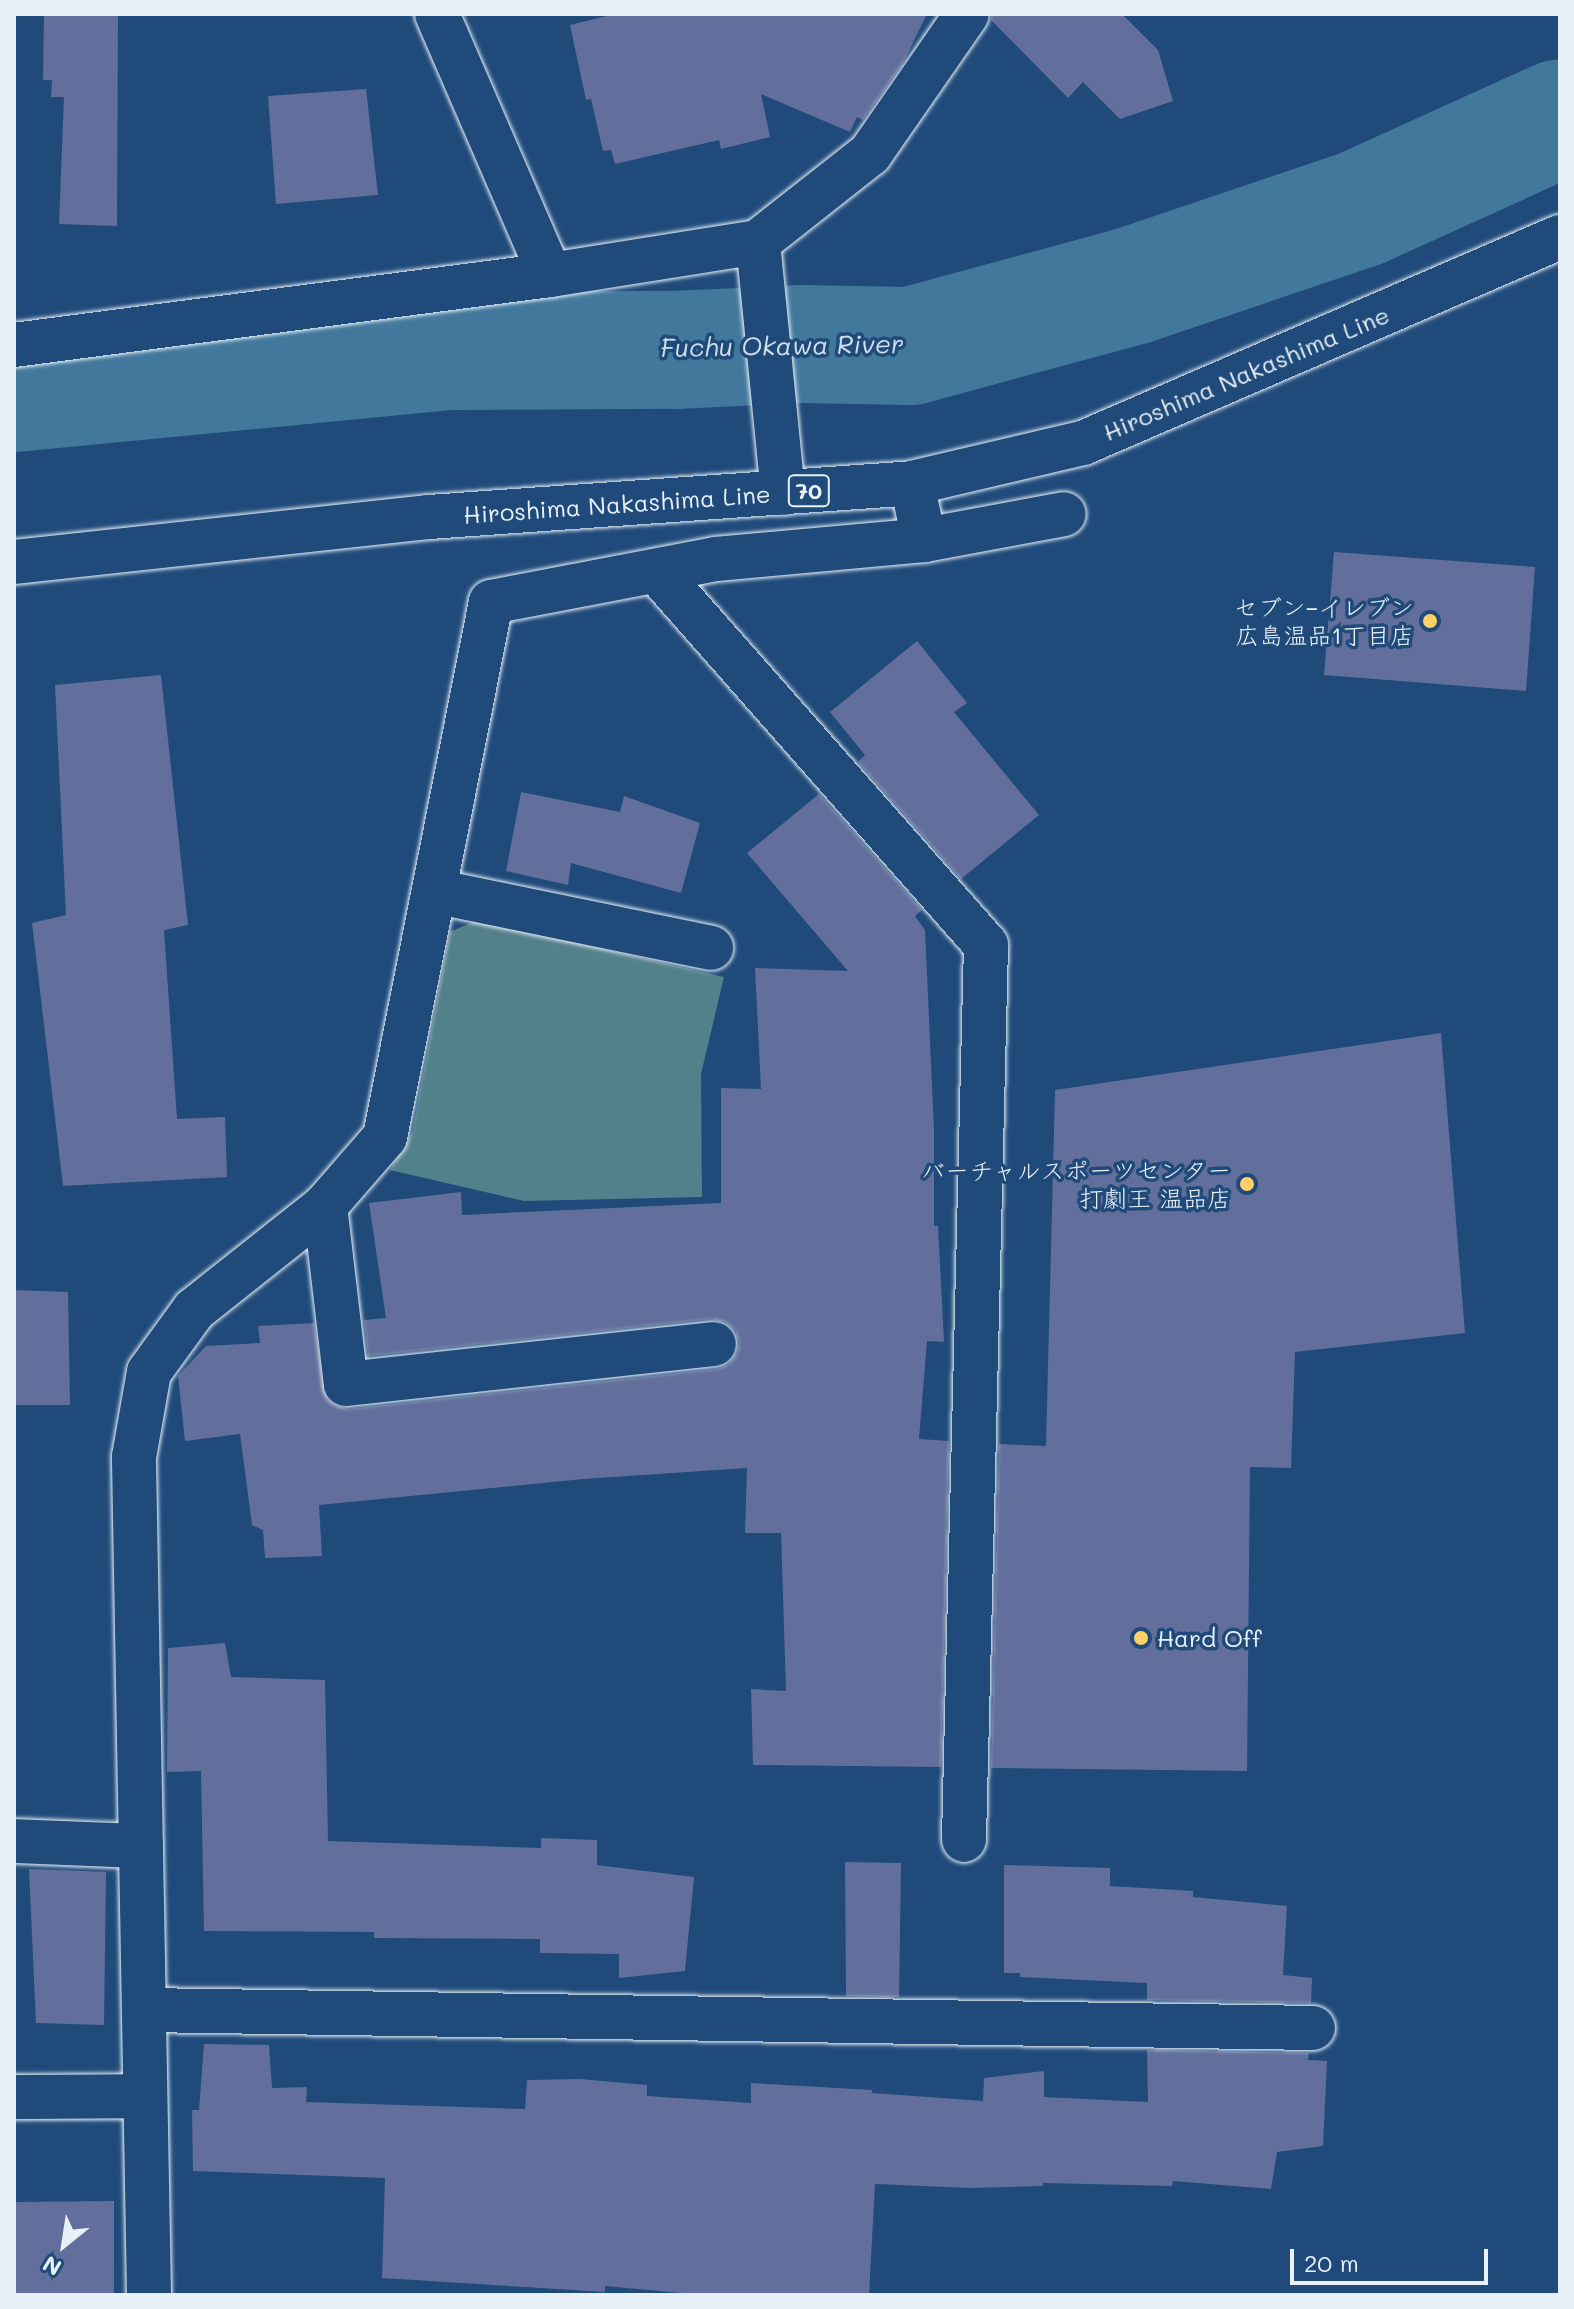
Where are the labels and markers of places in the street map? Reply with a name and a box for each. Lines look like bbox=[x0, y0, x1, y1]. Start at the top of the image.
place label: セブン‐イレブン 広島温品1丁目店 bbox=[1234, 593, 1414, 649]
marker: セブン‐イレブン 広島温品1丁目店 bbox=[1421, 612, 1439, 630]
place label: バーチャルスポーツセンター 打劇王 温品店 bbox=[919, 1156, 1231, 1212]
marker: バーチャルスポーツセンター 打劇王 温品店 bbox=[1238, 1175, 1256, 1193]
place label: Hard Off bbox=[1157, 1624, 1262, 1652]
marker: Hard Off bbox=[1132, 1629, 1150, 1647]

